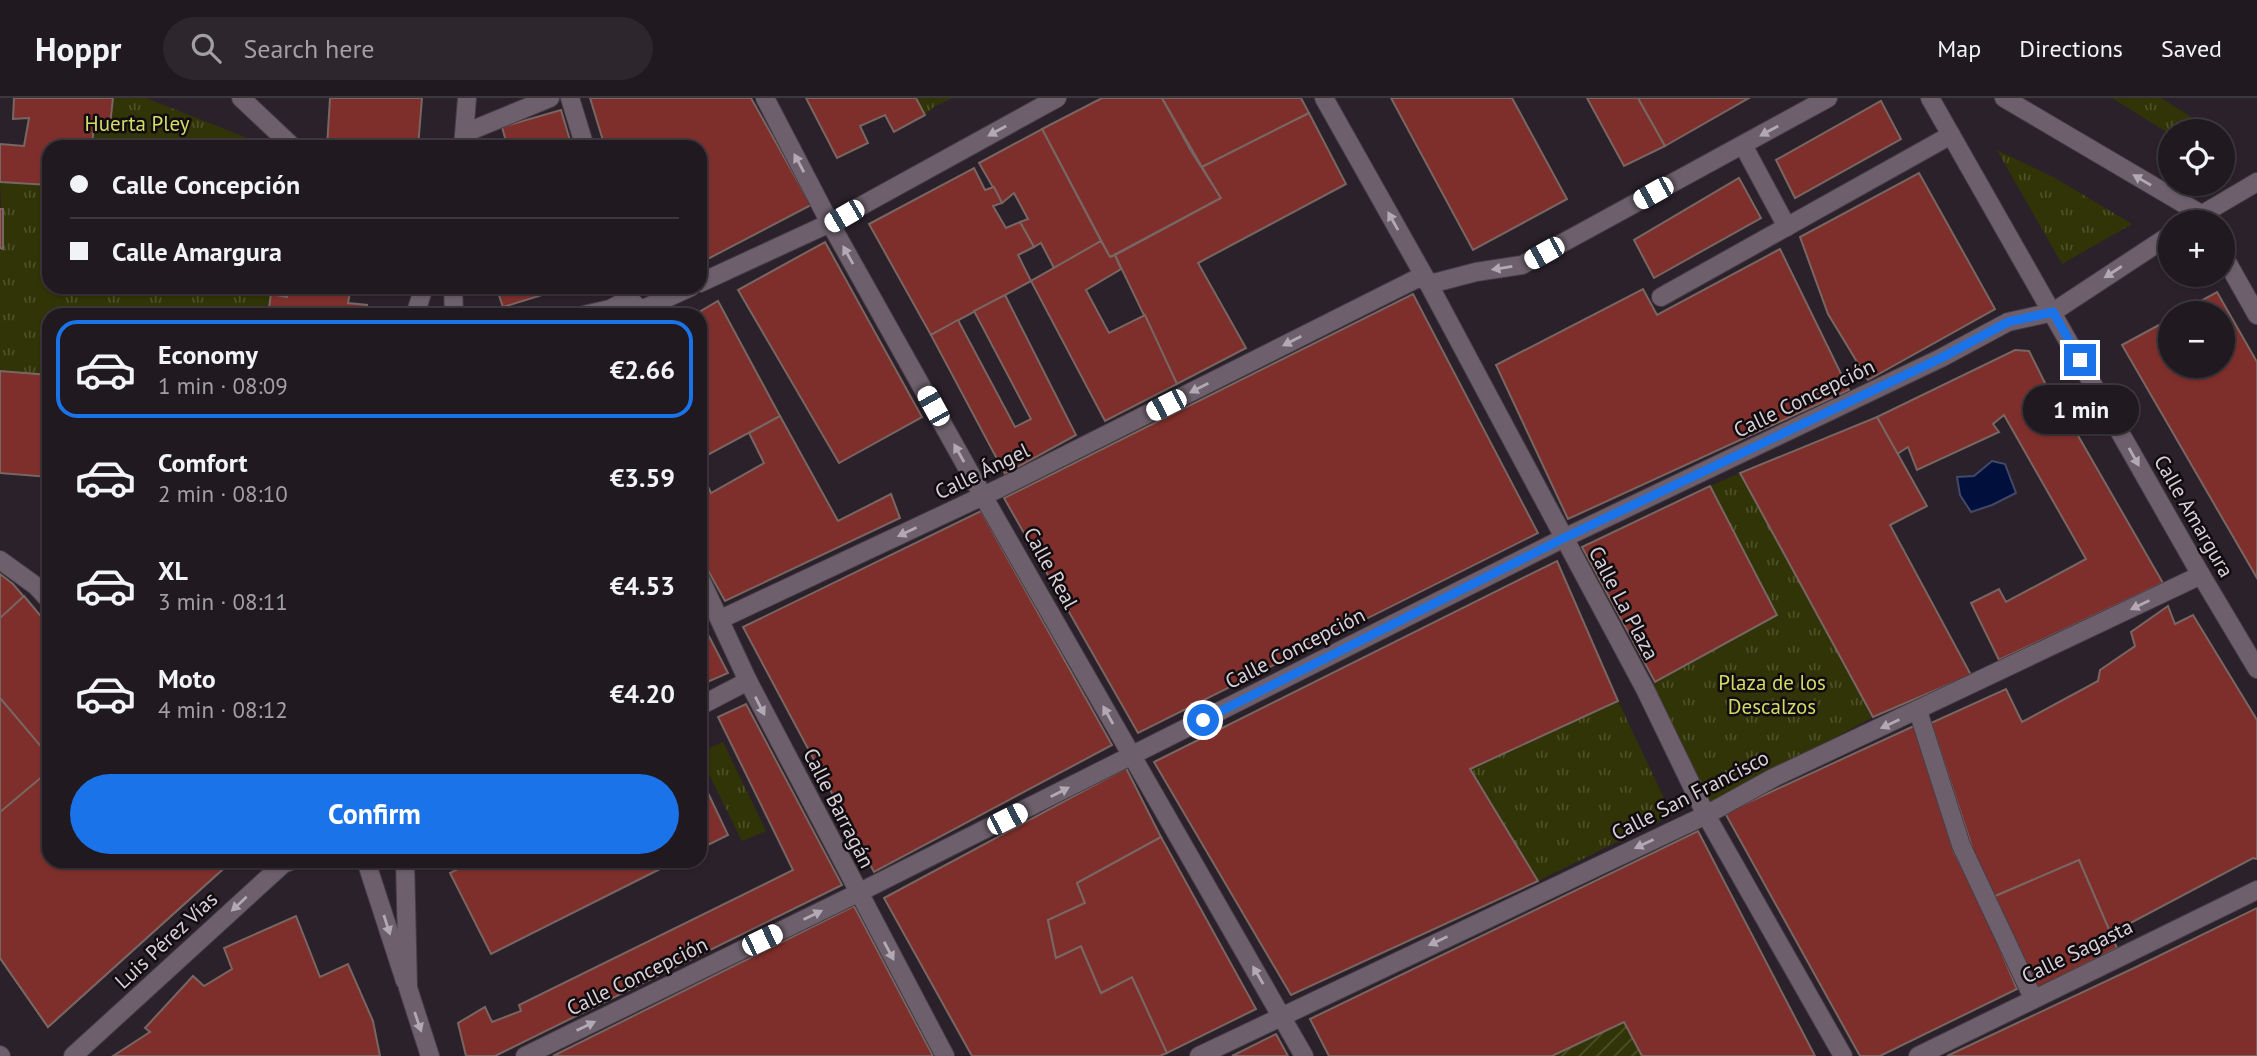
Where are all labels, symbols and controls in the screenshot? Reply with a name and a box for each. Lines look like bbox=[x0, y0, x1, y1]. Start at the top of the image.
search box bbox=[163, 17, 653, 80]
text: Hoppr bbox=[35, 27, 121, 70]
icon: search bbox=[187, 29, 225, 67]
text: Search here bbox=[243, 32, 375, 65]
text: Map bbox=[1937, 33, 1981, 64]
text: Directions bbox=[2019, 33, 2123, 64]
text: Saved bbox=[2161, 33, 2222, 64]
park label: Huerta Pley bbox=[85, 110, 190, 137]
map controls bbox=[2158, 119, 2235, 378]
button: locate bbox=[2158, 119, 2235, 196]
one-way arrow bbox=[988, 125, 1007, 137]
one-way arrow bbox=[1759, 125, 1778, 137]
one-way arrow bbox=[793, 153, 804, 173]
text: Calle Concepción bbox=[112, 168, 300, 201]
one-way arrow bbox=[2133, 173, 2152, 186]
car bbox=[1630, 174, 1677, 212]
car bbox=[821, 196, 868, 236]
button: + bbox=[2158, 210, 2235, 287]
one-way arrow bbox=[1387, 211, 1399, 231]
car bbox=[1521, 234, 1568, 272]
text: Calle Amargura bbox=[112, 235, 282, 268]
one-way arrow bbox=[842, 245, 854, 264]
one-way arrow bbox=[1491, 263, 1513, 274]
one-way arrow bbox=[2103, 266, 2123, 279]
button: − bbox=[2158, 301, 2235, 378]
one-way arrow bbox=[1282, 336, 1302, 347]
icon: car bbox=[74, 338, 137, 401]
text: Economy bbox=[158, 338, 258, 371]
route end bbox=[2064, 344, 2096, 376]
street label: Calle Concepción bbox=[1729, 352, 1879, 444]
text: €2.66 bbox=[610, 353, 675, 386]
text: 1 min · 08:09 bbox=[158, 371, 288, 400]
car bbox=[914, 383, 953, 429]
one-way arrow bbox=[1189, 383, 1209, 394]
callout: 1 min bbox=[2022, 384, 2138, 434]
car bbox=[1143, 386, 1190, 424]
text: 1 min bbox=[2053, 395, 2109, 424]
street label: Calle Ángel bbox=[930, 437, 1034, 505]
one-way arrow bbox=[953, 443, 965, 463]
icon: car bbox=[74, 446, 137, 509]
text: Comfort bbox=[158, 446, 248, 479]
one-way arrow bbox=[2128, 447, 2141, 466]
street label: Calle Amargura bbox=[2148, 450, 2240, 582]
text: €3.59 bbox=[610, 461, 675, 494]
text: 2 min · 08:10 bbox=[158, 479, 288, 508]
street label: Calle Real bbox=[1018, 522, 1084, 614]
one-way arrow bbox=[897, 526, 917, 538]
street label: Calle La Plaza bbox=[1583, 541, 1665, 665]
icon: car bbox=[74, 554, 137, 617]
text: XL bbox=[158, 554, 188, 587]
text: €4.53 bbox=[610, 569, 675, 602]
text: 3 min · 08:11 bbox=[158, 587, 288, 616]
one-way arrow bbox=[2130, 599, 2150, 610]
street label: Calle Concepción bbox=[1221, 601, 1369, 695]
icon: car bbox=[74, 662, 137, 725]
text: Moto bbox=[158, 662, 216, 695]
park label: Plaza de los Descalzos bbox=[1718, 669, 1826, 720]
text: €4.20 bbox=[610, 677, 675, 710]
text: 4 min · 08:12 bbox=[158, 695, 288, 724]
one-way arrow bbox=[755, 696, 766, 716]
route start bbox=[1187, 704, 1219, 736]
one-way arrow bbox=[1102, 705, 1114, 725]
one-way arrow bbox=[1880, 718, 1900, 730]
street label: Calle Barragán bbox=[797, 743, 881, 873]
street label: Calle San Francisco bbox=[1607, 744, 1773, 846]
button: Confirm bbox=[70, 774, 679, 854]
one-way arrow bbox=[1050, 786, 1070, 797]
car bbox=[984, 800, 1031, 838]
one-way arrow bbox=[1634, 838, 1654, 850]
street label: Luis Pérez Vías bbox=[109, 886, 223, 994]
one-way arrow bbox=[230, 896, 248, 912]
one-way arrow bbox=[803, 910, 823, 921]
street label: Calle Sagasta bbox=[2017, 913, 2137, 989]
one-way arrow bbox=[382, 914, 393, 935]
car bbox=[739, 921, 786, 959]
street label: Calle Concepción bbox=[562, 930, 712, 1022]
one-way arrow bbox=[1428, 936, 1448, 947]
one-way arrow bbox=[883, 941, 894, 961]
one-way arrow bbox=[1252, 966, 1265, 985]
one-way arrow bbox=[413, 1012, 424, 1033]
one-way arrow bbox=[576, 1020, 596, 1032]

